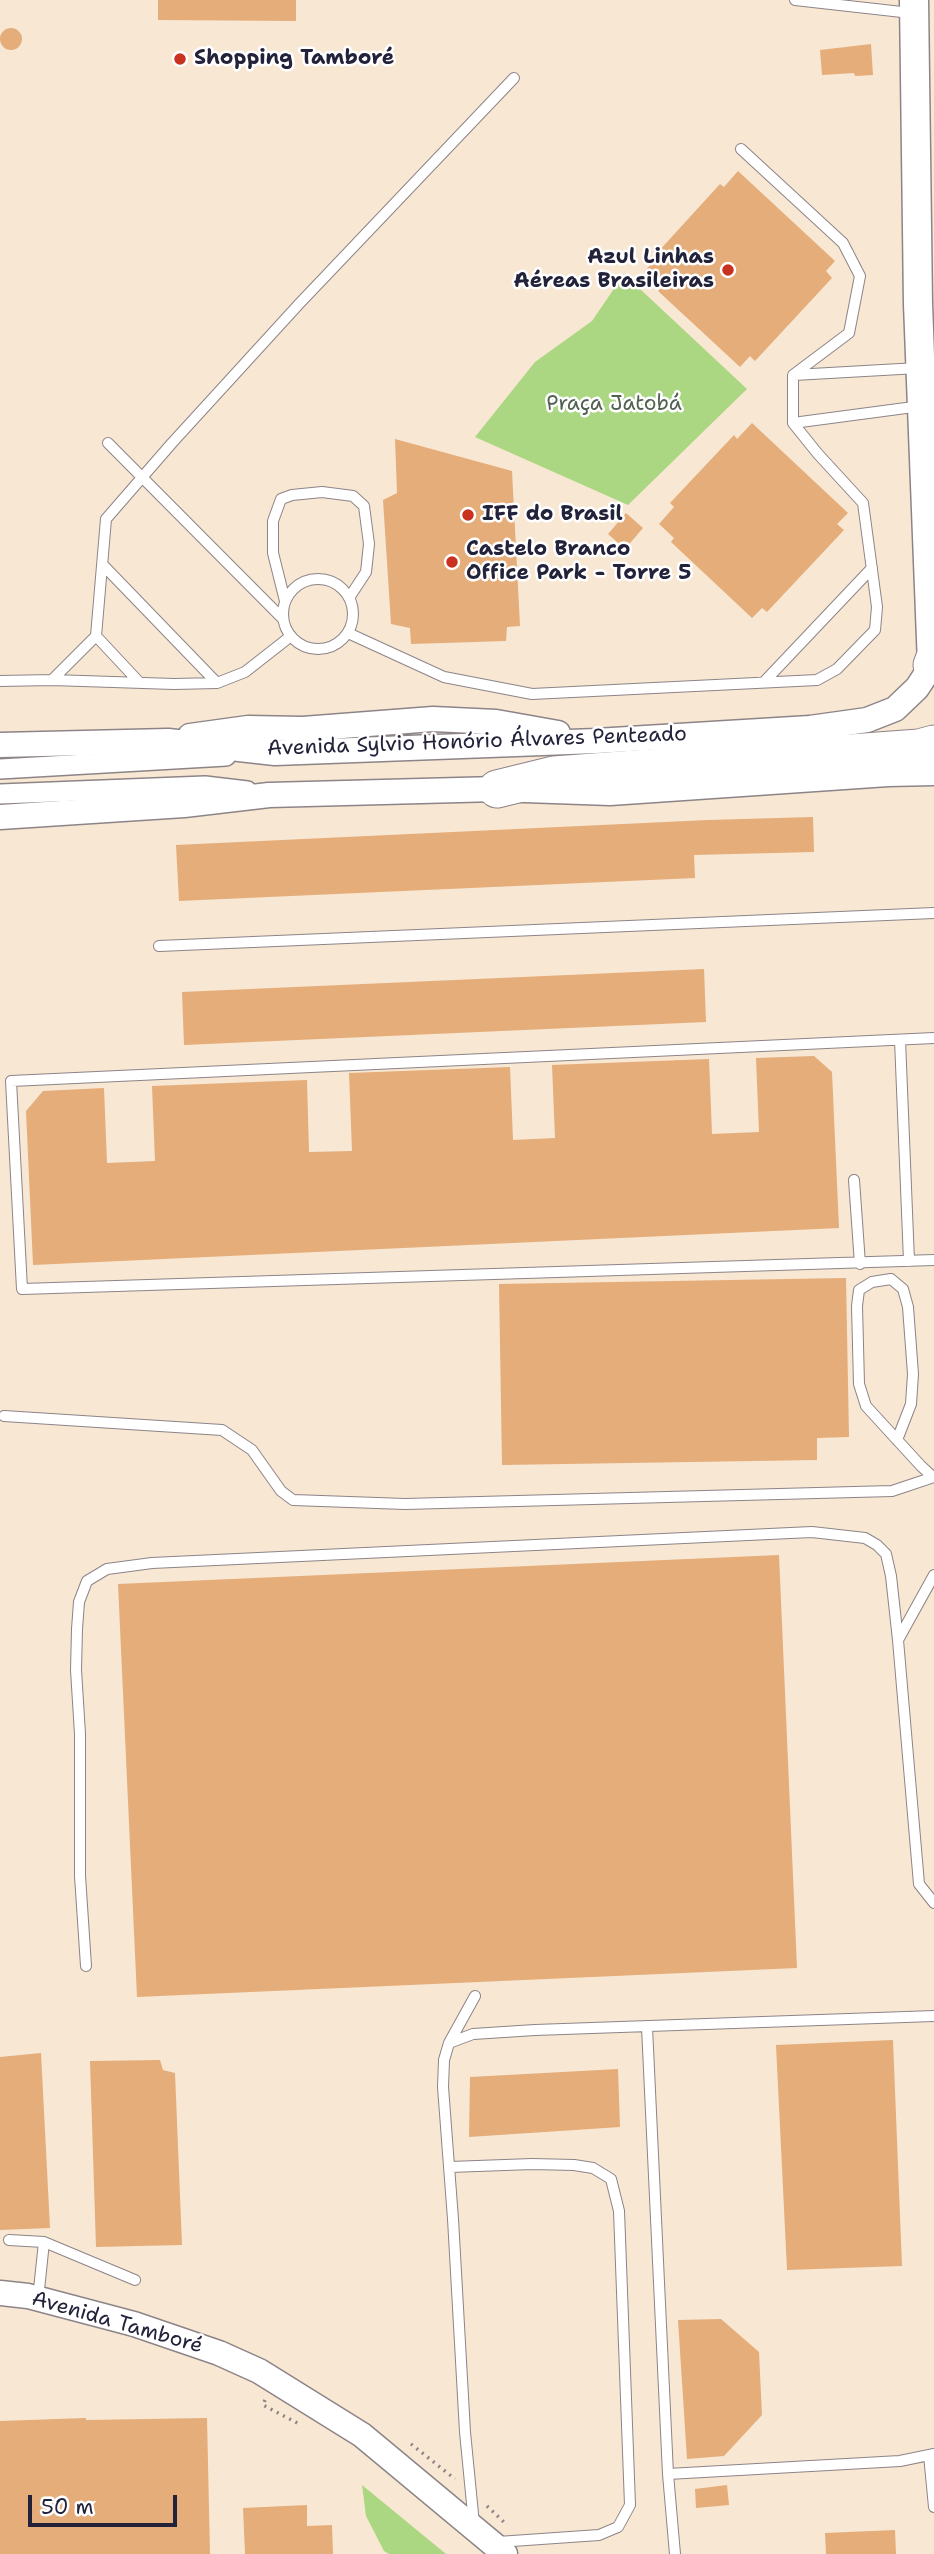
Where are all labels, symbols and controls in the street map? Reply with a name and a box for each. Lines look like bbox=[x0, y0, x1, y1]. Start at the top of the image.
place label: Shopping Tamboré bbox=[194, 46, 394, 72]
marker: Shopping Tamboré bbox=[172, 51, 188, 67]
place label: Azul Linhas Aéreas Brasileiras bbox=[513, 245, 714, 295]
marker: Azul Linhas Aéreas Brasileiras bbox=[720, 262, 736, 278]
park label: Praça Jatobá bbox=[546, 392, 682, 418]
place label: IFF do Brasil bbox=[482, 502, 623, 528]
marker: IFF do Brasil bbox=[460, 507, 476, 523]
place label: Castelo Branco Office Park - Torre 5 bbox=[466, 537, 691, 587]
marker: Castelo Branco Office Park - Torre 5 bbox=[444, 554, 460, 570]
street label: Avenida Sylvio Honório Álvares Penteado bbox=[267, 722, 687, 762]
street label: Avenida Tamboré bbox=[29, 2287, 205, 2359]
scale bar bbox=[32, 2480, 180, 2524]
text: 50 m bbox=[41, 2493, 94, 2521]

